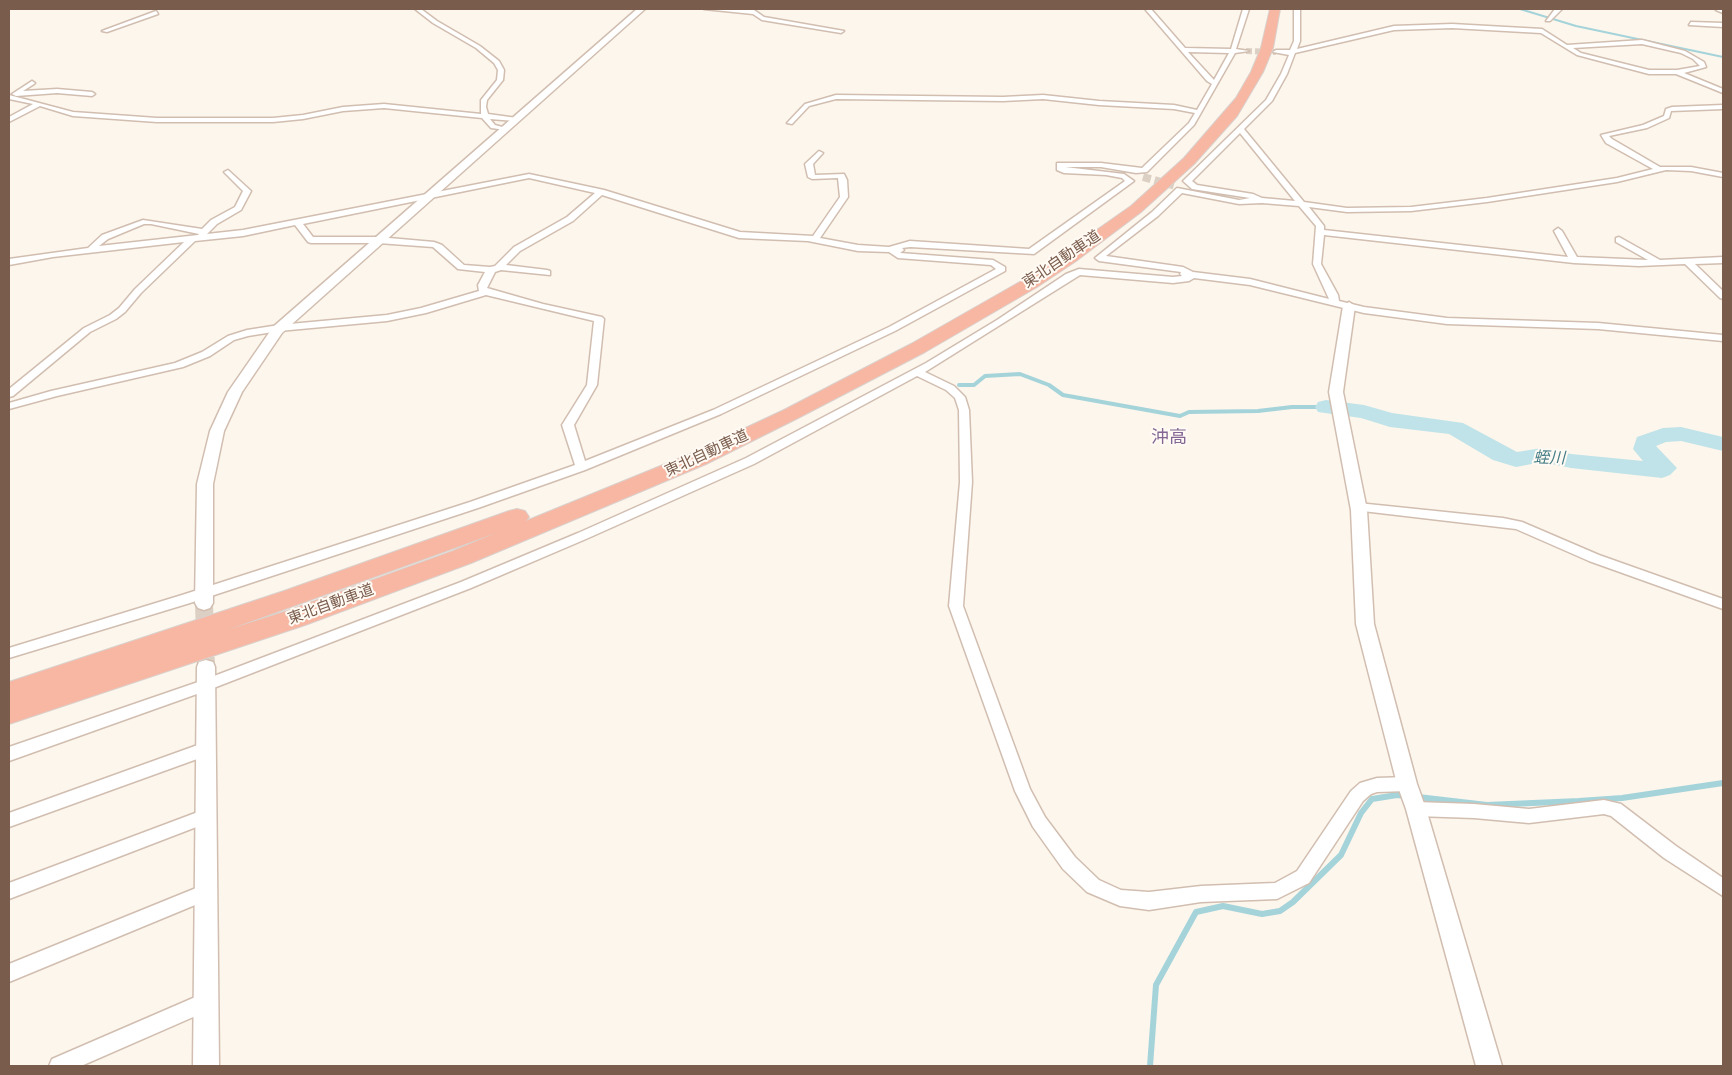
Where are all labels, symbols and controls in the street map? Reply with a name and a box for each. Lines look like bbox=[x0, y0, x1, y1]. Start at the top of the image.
street label: 東北自動車道 bbox=[1020, 227, 1104, 293]
street label: 東北自動車道 bbox=[662, 427, 752, 481]
district label: 沖高 bbox=[1151, 427, 1187, 449]
water label: 蛭川 bbox=[1533, 449, 1565, 469]
street label: 東北自動車道 bbox=[286, 581, 376, 629]

